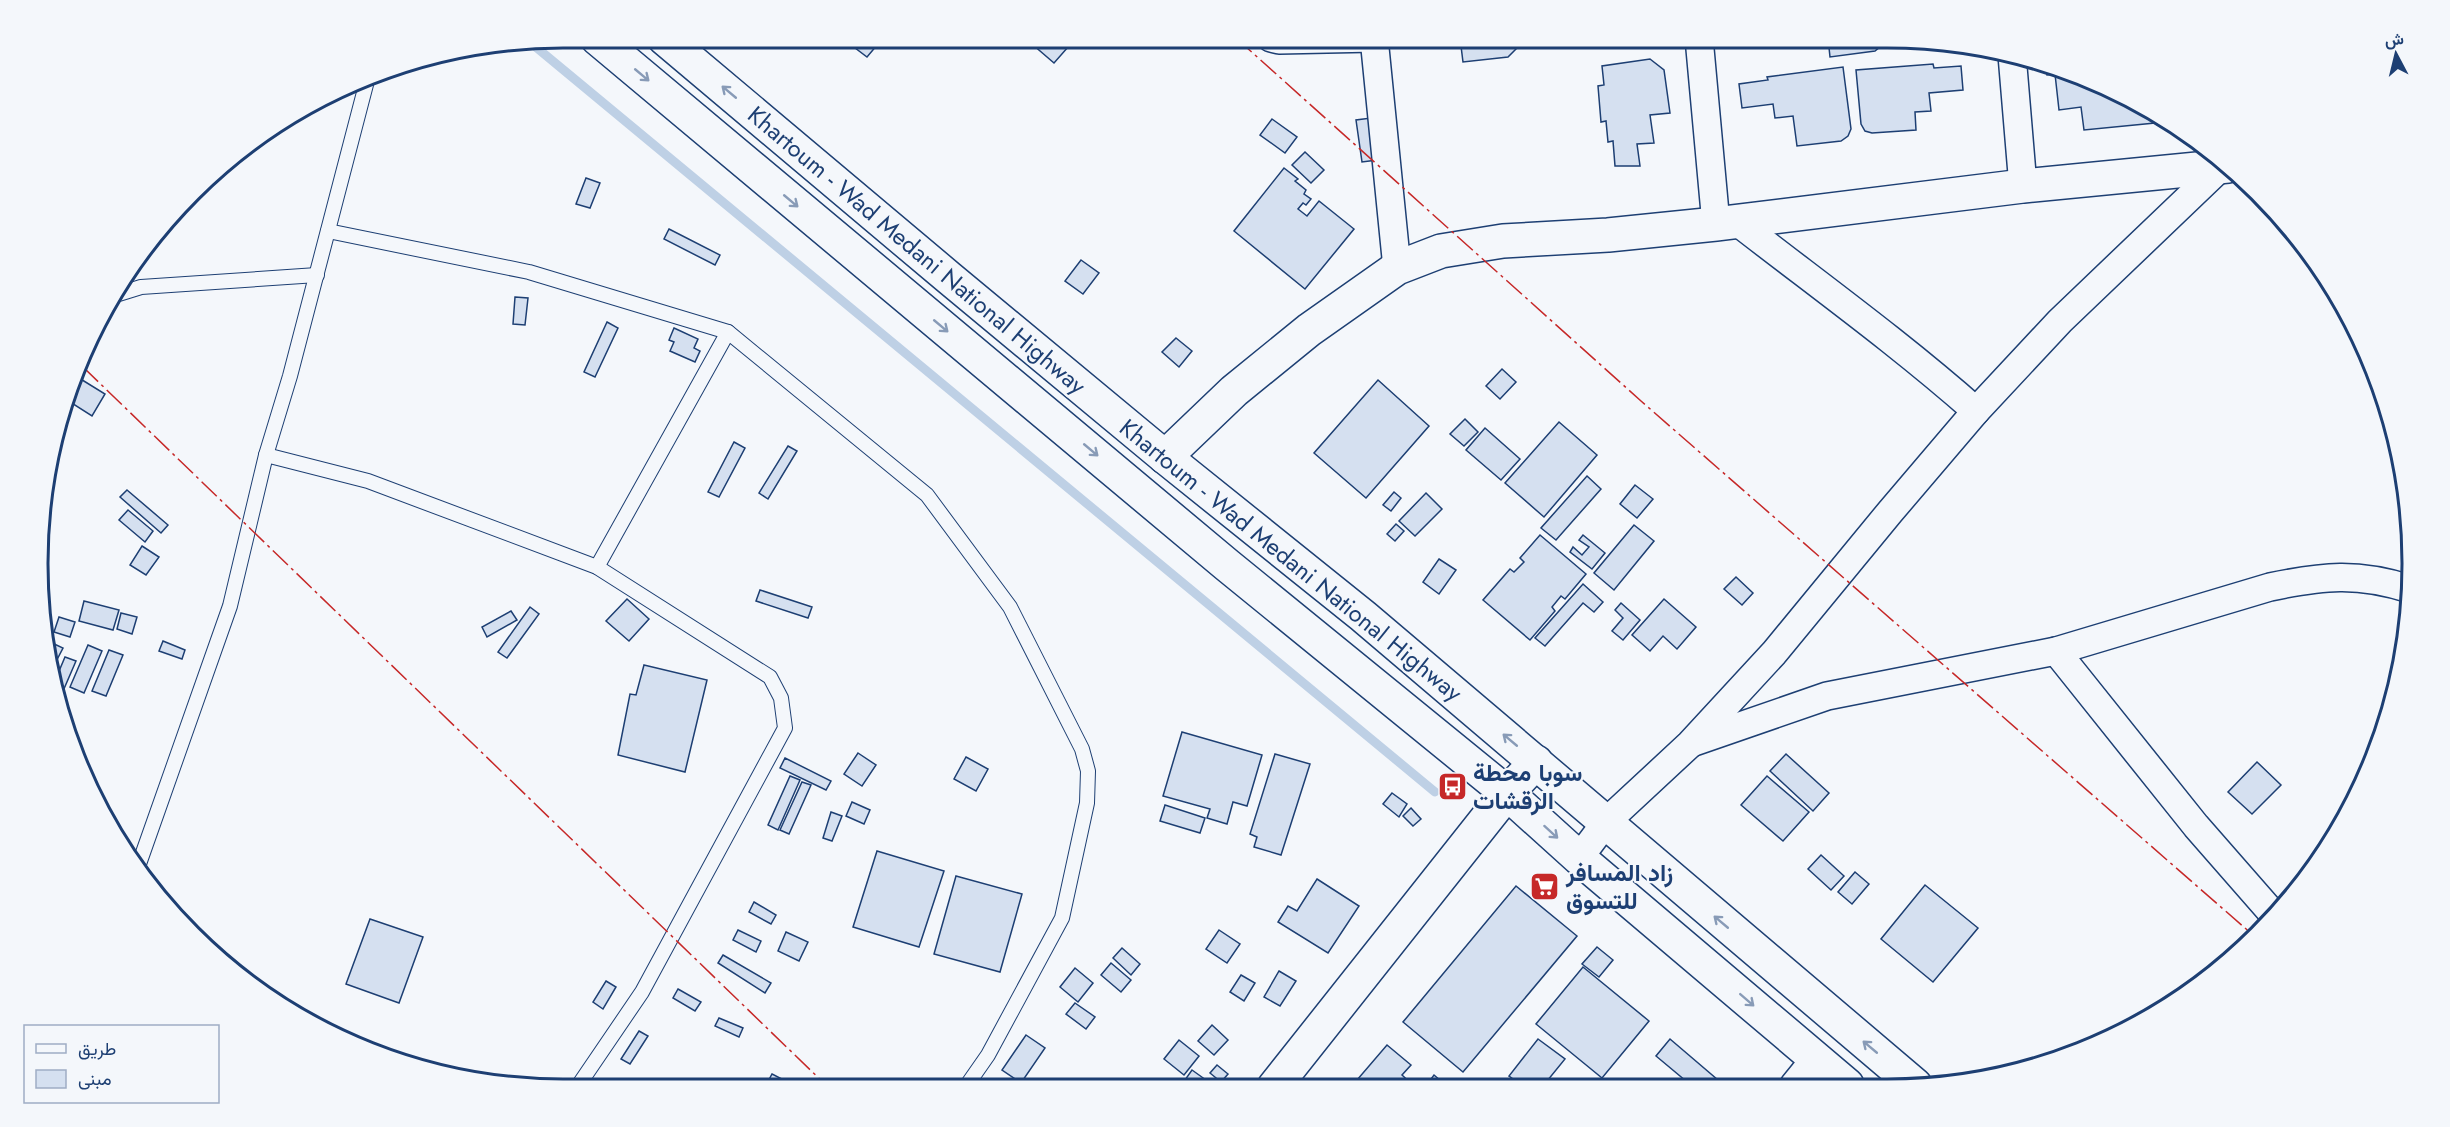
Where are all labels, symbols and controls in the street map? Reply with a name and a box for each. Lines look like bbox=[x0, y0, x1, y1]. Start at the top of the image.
north arrow bbox=[2366, 24, 2426, 84]
text: ش bbox=[2383, 27, 2405, 52]
one-way arrow bbox=[634, 69, 650, 82]
one-way arrow bbox=[721, 86, 737, 99]
street label: Khartoum - Wad Medani National Highway bbox=[740, 98, 1094, 403]
one-way arrow bbox=[783, 194, 798, 208]
one-way arrow bbox=[933, 319, 949, 332]
street label: Khartoum - Wad Medani National Highway bbox=[1112, 410, 1470, 710]
one-way arrow bbox=[1083, 443, 1098, 457]
one-way arrow bbox=[1502, 734, 1518, 747]
place label: سوبا محطة الرقشات bbox=[1473, 755, 1582, 818]
bus stop icon: سوبا محطة الرقشات bbox=[1436, 770, 1468, 802]
one-way arrow bbox=[1543, 825, 1558, 839]
place label: زاد المسافر للتسوق bbox=[1565, 855, 1673, 918]
supermarket icon: زاد المسافر للتسوق bbox=[1529, 870, 1561, 902]
one-way arrow bbox=[1713, 915, 1729, 928]
one-way arrow bbox=[1739, 993, 1754, 1007]
legend bbox=[24, 1025, 219, 1103]
text: طريق bbox=[78, 1036, 116, 1062]
one-way arrow bbox=[1863, 1040, 1878, 1054]
text: مبنى bbox=[78, 1066, 112, 1092]

